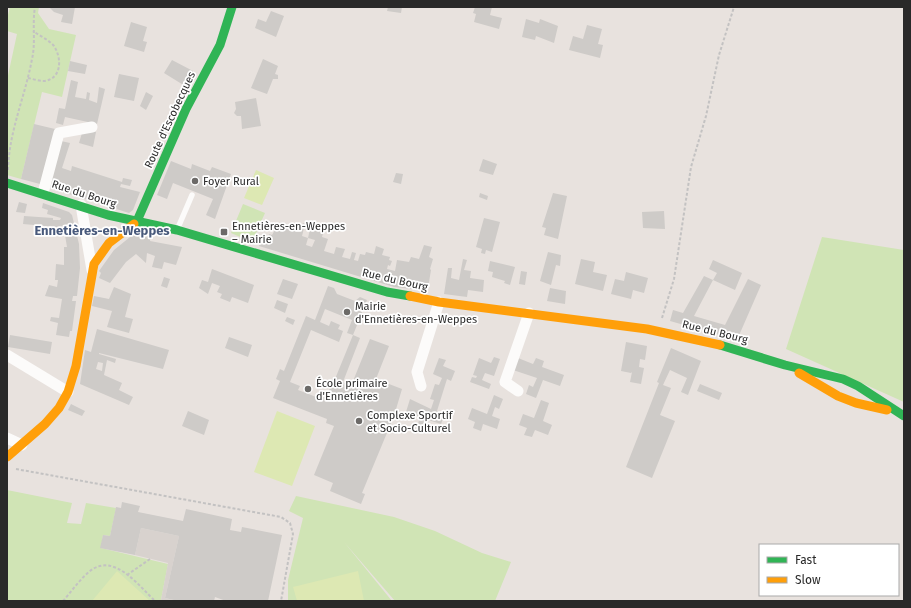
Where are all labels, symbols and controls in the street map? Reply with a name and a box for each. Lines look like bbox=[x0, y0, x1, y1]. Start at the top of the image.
street label: Route d'Escobecques bbox=[142, 70, 198, 170]
place label: Foyer Rural bbox=[203, 175, 259, 188]
marker: Foyer Rural bbox=[190, 176, 200, 186]
street label: Rue du Bourg bbox=[50, 177, 118, 211]
place label: Ennetières-en-Weppes – Mairie bbox=[232, 220, 345, 246]
district label: Ennetières-en-Weppes bbox=[34, 223, 170, 238]
marker: Ennetières-en-Weppes – Mairie bbox=[219, 227, 229, 237]
street label: Rue du Bourg bbox=[361, 266, 429, 294]
place label: Mairie d'Ennetières-en-Weppes bbox=[355, 300, 477, 326]
marker: Mairie d'Ennetières-en-Weppes bbox=[342, 307, 352, 317]
street label: Rue du Bourg bbox=[681, 318, 749, 346]
place label: École primaire d'Ennetières bbox=[316, 376, 388, 403]
marker: École primaire d'Ennetières bbox=[303, 384, 313, 394]
place label: Complexe Sportif et Socio-Culturel bbox=[367, 409, 454, 435]
marker: Complexe Sportif et Socio-Culturel bbox=[354, 416, 364, 426]
legend bbox=[759, 544, 899, 596]
text: Fast bbox=[795, 553, 817, 567]
text: Slow bbox=[795, 573, 821, 587]

